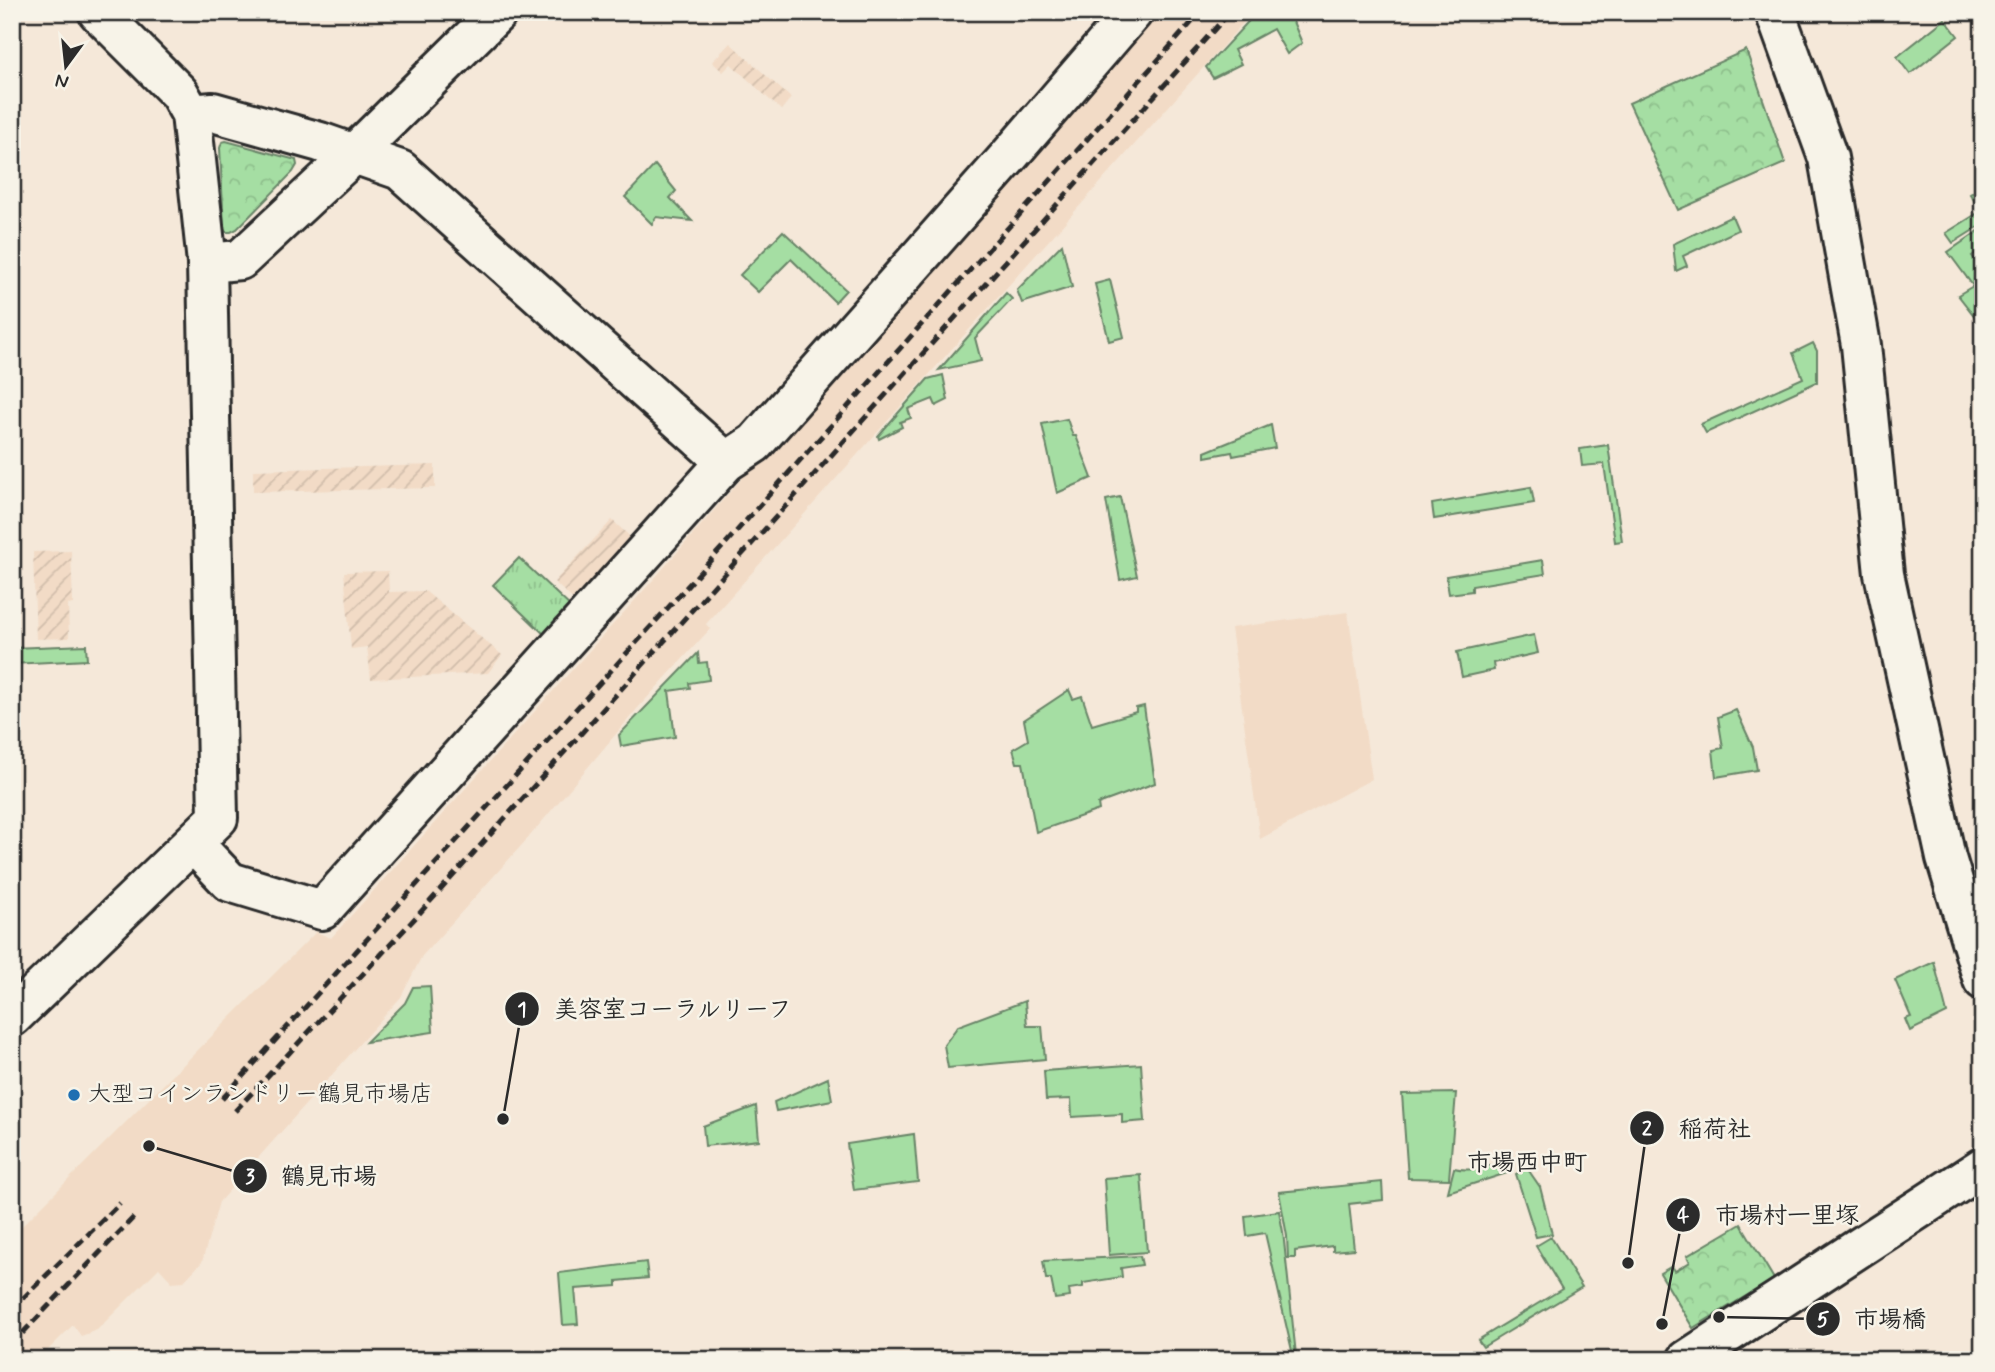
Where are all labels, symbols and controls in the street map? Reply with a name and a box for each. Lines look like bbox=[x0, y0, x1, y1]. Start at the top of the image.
north arrow bbox=[32, 32, 102, 102]
text: N bbox=[53, 67, 71, 95]
callout: 美容室コーラルリーフ bbox=[504, 986, 807, 1031]
text: 美容室コーラルリーフ bbox=[554, 995, 792, 1026]
text: 1 bbox=[517, 996, 527, 1024]
place label: 大型コインランドリー鶴見市場店 bbox=[88, 1080, 433, 1110]
marker: 大型コインランドリー鶴見市場店 bbox=[66, 1087, 82, 1103]
callout: 稲荷社 bbox=[1630, 1106, 1765, 1151]
text: 2 bbox=[1642, 1115, 1653, 1143]
text: 稲荷社 bbox=[1679, 1115, 1751, 1146]
district label: 市場西中町 bbox=[1467, 1148, 1587, 1179]
callout: 鶴見市場 bbox=[232, 1153, 391, 1198]
text: 鶴見市場 bbox=[281, 1162, 377, 1193]
text: 3 bbox=[245, 1163, 255, 1191]
callout: 市場村一里塚 bbox=[1666, 1192, 1873, 1237]
text: 市場村一里塚 bbox=[1715, 1201, 1859, 1232]
text: 4 bbox=[1677, 1202, 1690, 1230]
callout: 市場橋 bbox=[1805, 1296, 1940, 1341]
text: 市場橋 bbox=[1854, 1305, 1926, 1336]
text: 5 bbox=[1817, 1306, 1830, 1334]

